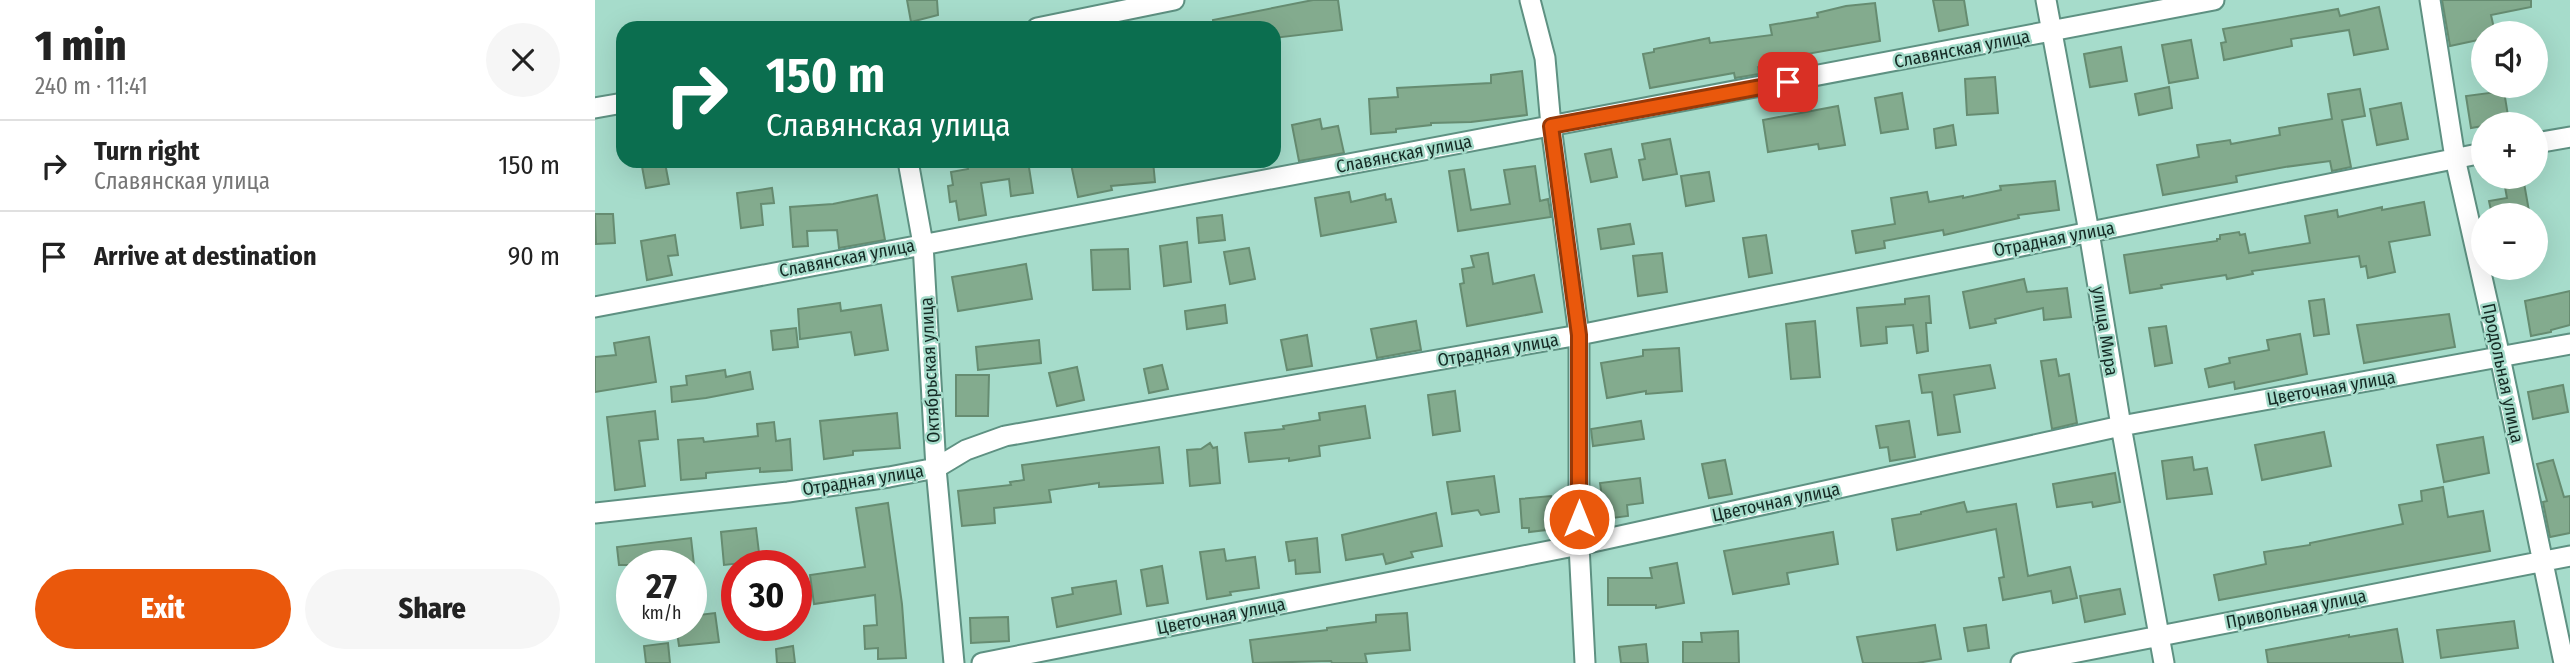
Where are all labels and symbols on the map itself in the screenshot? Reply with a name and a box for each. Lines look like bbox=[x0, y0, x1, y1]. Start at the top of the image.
street label: Славянская улица bbox=[1892, 25, 2032, 73]
pin bbox=[1758, 52, 1818, 112]
street label: Славянская улица bbox=[1334, 130, 1474, 178]
street label: Отрадная улица bbox=[1992, 216, 2116, 261]
street label: Славянская улица bbox=[777, 234, 917, 282]
street label: улица Мира bbox=[2087, 285, 2123, 377]
street label: Октябрьская улица bbox=[915, 296, 945, 443]
street label: Продольная улица bbox=[2477, 301, 2529, 445]
street label: Отрадная улица bbox=[1436, 328, 1560, 371]
street label: Цветочная улица bbox=[2265, 366, 2397, 410]
street label: Отрадная улица bbox=[801, 460, 925, 500]
street label: Цветочная улица bbox=[1710, 478, 1842, 526]
position arrow bbox=[1542, 482, 1616, 556]
speed limit sign: 30 bbox=[721, 550, 812, 641]
street label: Привольная улица bbox=[2224, 585, 2368, 633]
street label: Цветочная улица bbox=[1155, 593, 1287, 639]

